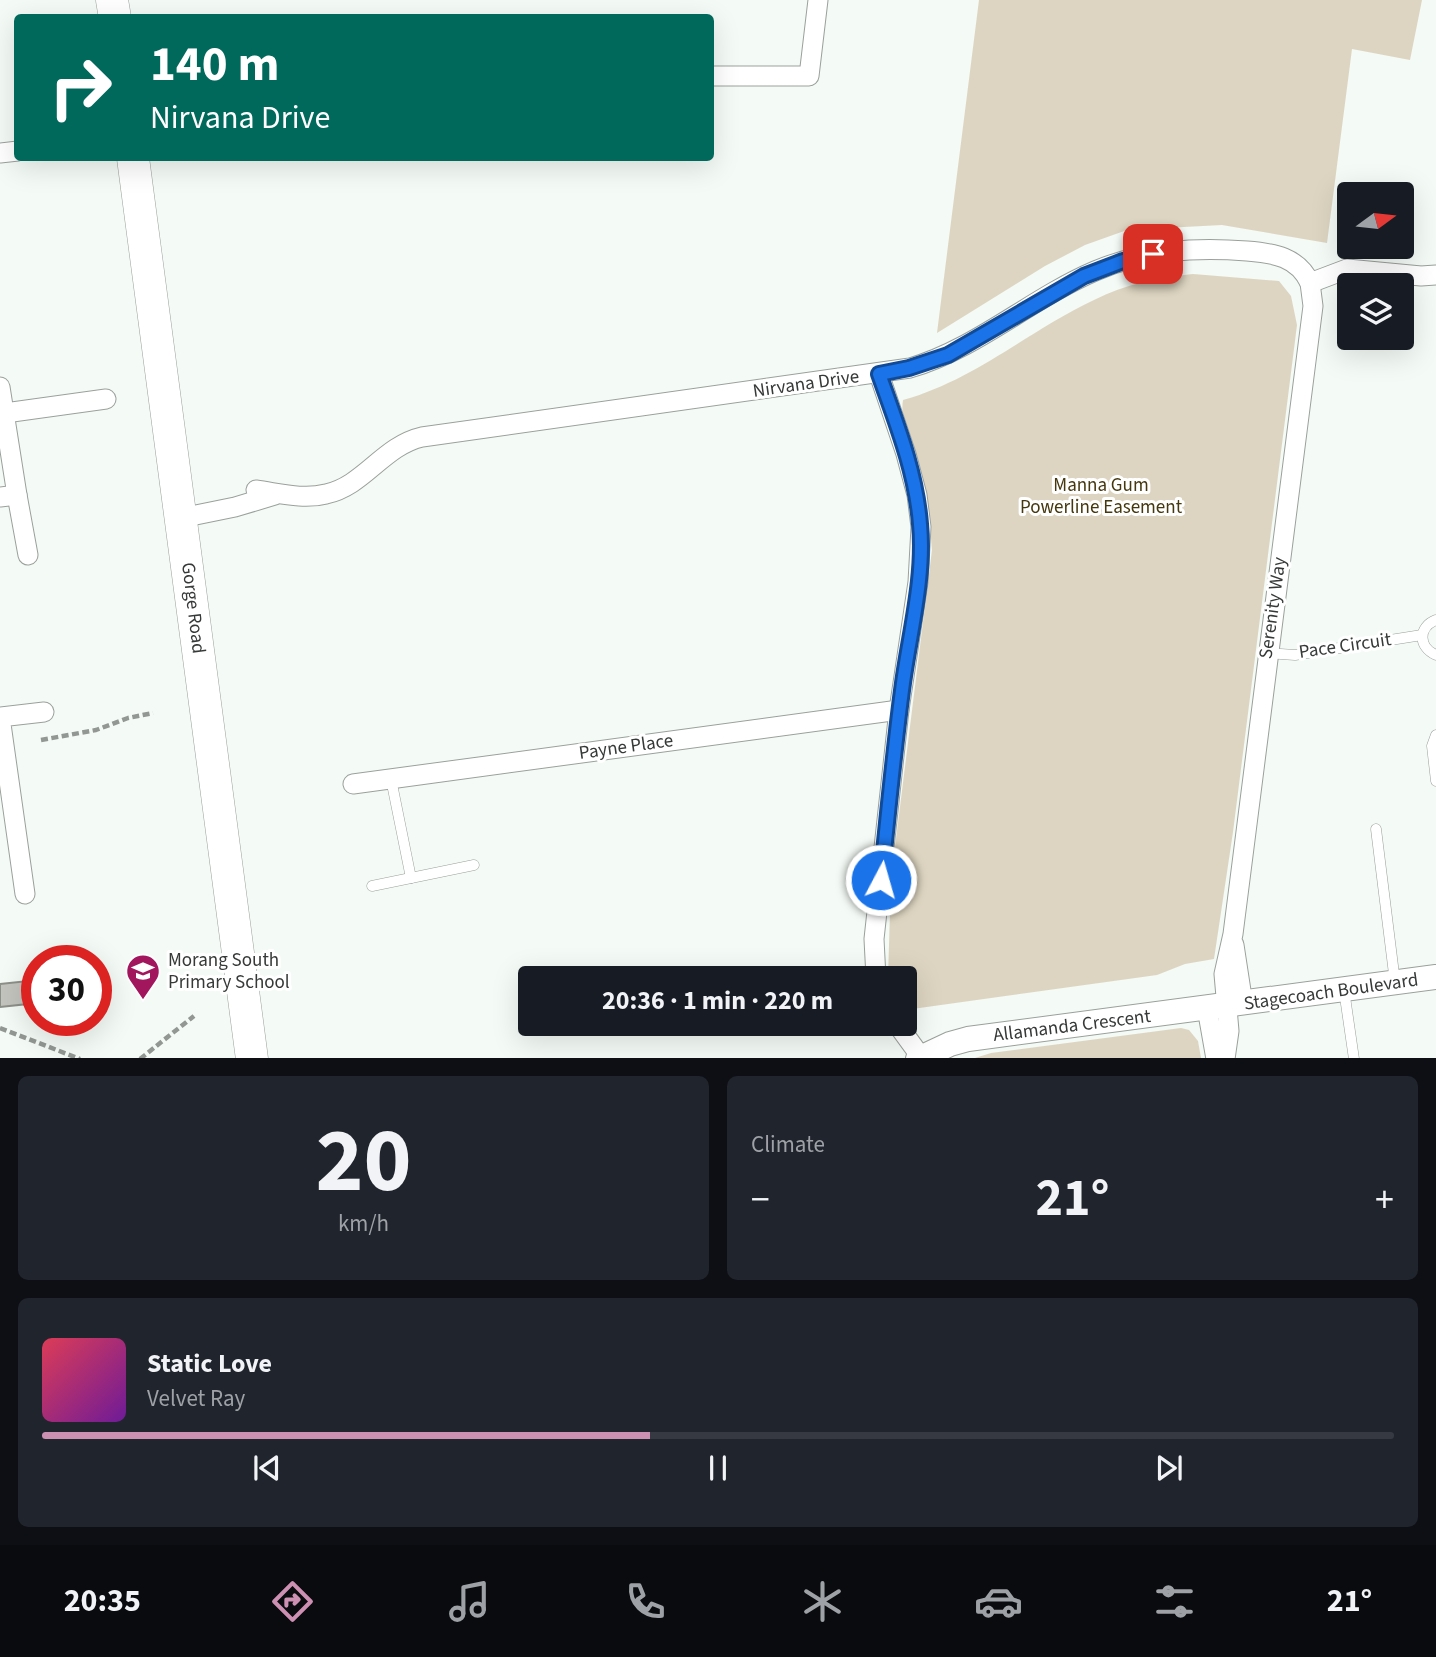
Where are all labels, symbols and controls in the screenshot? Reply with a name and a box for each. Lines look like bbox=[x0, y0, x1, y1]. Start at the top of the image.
text: 140 m bbox=[150, 30, 279, 100]
icon: right bbox=[35, 42, 126, 133]
text: Nirvana Drive bbox=[150, 95, 330, 141]
north arrow bbox=[1337, 182, 1414, 259]
map controls bbox=[1337, 182, 1414, 350]
pin bbox=[1123, 224, 1183, 284]
icon: arrive bbox=[1134, 235, 1172, 273]
button: layers bbox=[1337, 273, 1414, 350]
street label: Nirvana Drive bbox=[751, 363, 861, 405]
park label: Manna Gum Powerline Easement bbox=[1020, 472, 1183, 521]
street label: Serenity Way bbox=[1252, 555, 1294, 661]
street label: Gorge Road bbox=[174, 561, 212, 655]
street label: Pace Circuit bbox=[1297, 626, 1394, 666]
street label: Payne Place bbox=[577, 727, 675, 767]
position arrow bbox=[844, 843, 918, 917]
speed limit sign: 30 bbox=[21, 945, 112, 1036]
place label: Morang South Primary School bbox=[168, 947, 290, 996]
school or university icon: Morang South Primary School bbox=[124, 952, 162, 1001]
street label: Stagecoach Boulevard bbox=[1242, 966, 1420, 1018]
text: 20:36 · 1 min · 220 m bbox=[602, 982, 833, 1019]
street label: Allamanda Crescent bbox=[992, 1003, 1153, 1049]
text: 20 bbox=[315, 1097, 412, 1226]
text: Climate bbox=[751, 1128, 825, 1161]
text: 21° bbox=[1036, 1162, 1109, 1236]
text: − bbox=[751, 1173, 770, 1227]
text: + bbox=[1375, 1173, 1394, 1227]
text: km/h bbox=[338, 1207, 389, 1240]
text: Static Love bbox=[147, 1345, 272, 1382]
text: Velvet Ray bbox=[147, 1382, 245, 1415]
icon: previous bbox=[248, 1449, 286, 1487]
icon: pause bbox=[699, 1449, 737, 1487]
icon: next bbox=[1150, 1449, 1188, 1487]
icon: directions bbox=[268, 1577, 317, 1626]
icon: music bbox=[445, 1577, 494, 1626]
icon: phone bbox=[621, 1577, 670, 1626]
icon: climate bbox=[798, 1577, 847, 1626]
icon: car bbox=[974, 1577, 1023, 1626]
icon: filters bbox=[1150, 1577, 1199, 1626]
text: 20:35 bbox=[64, 1578, 141, 1624]
text: 21° bbox=[1327, 1578, 1372, 1624]

